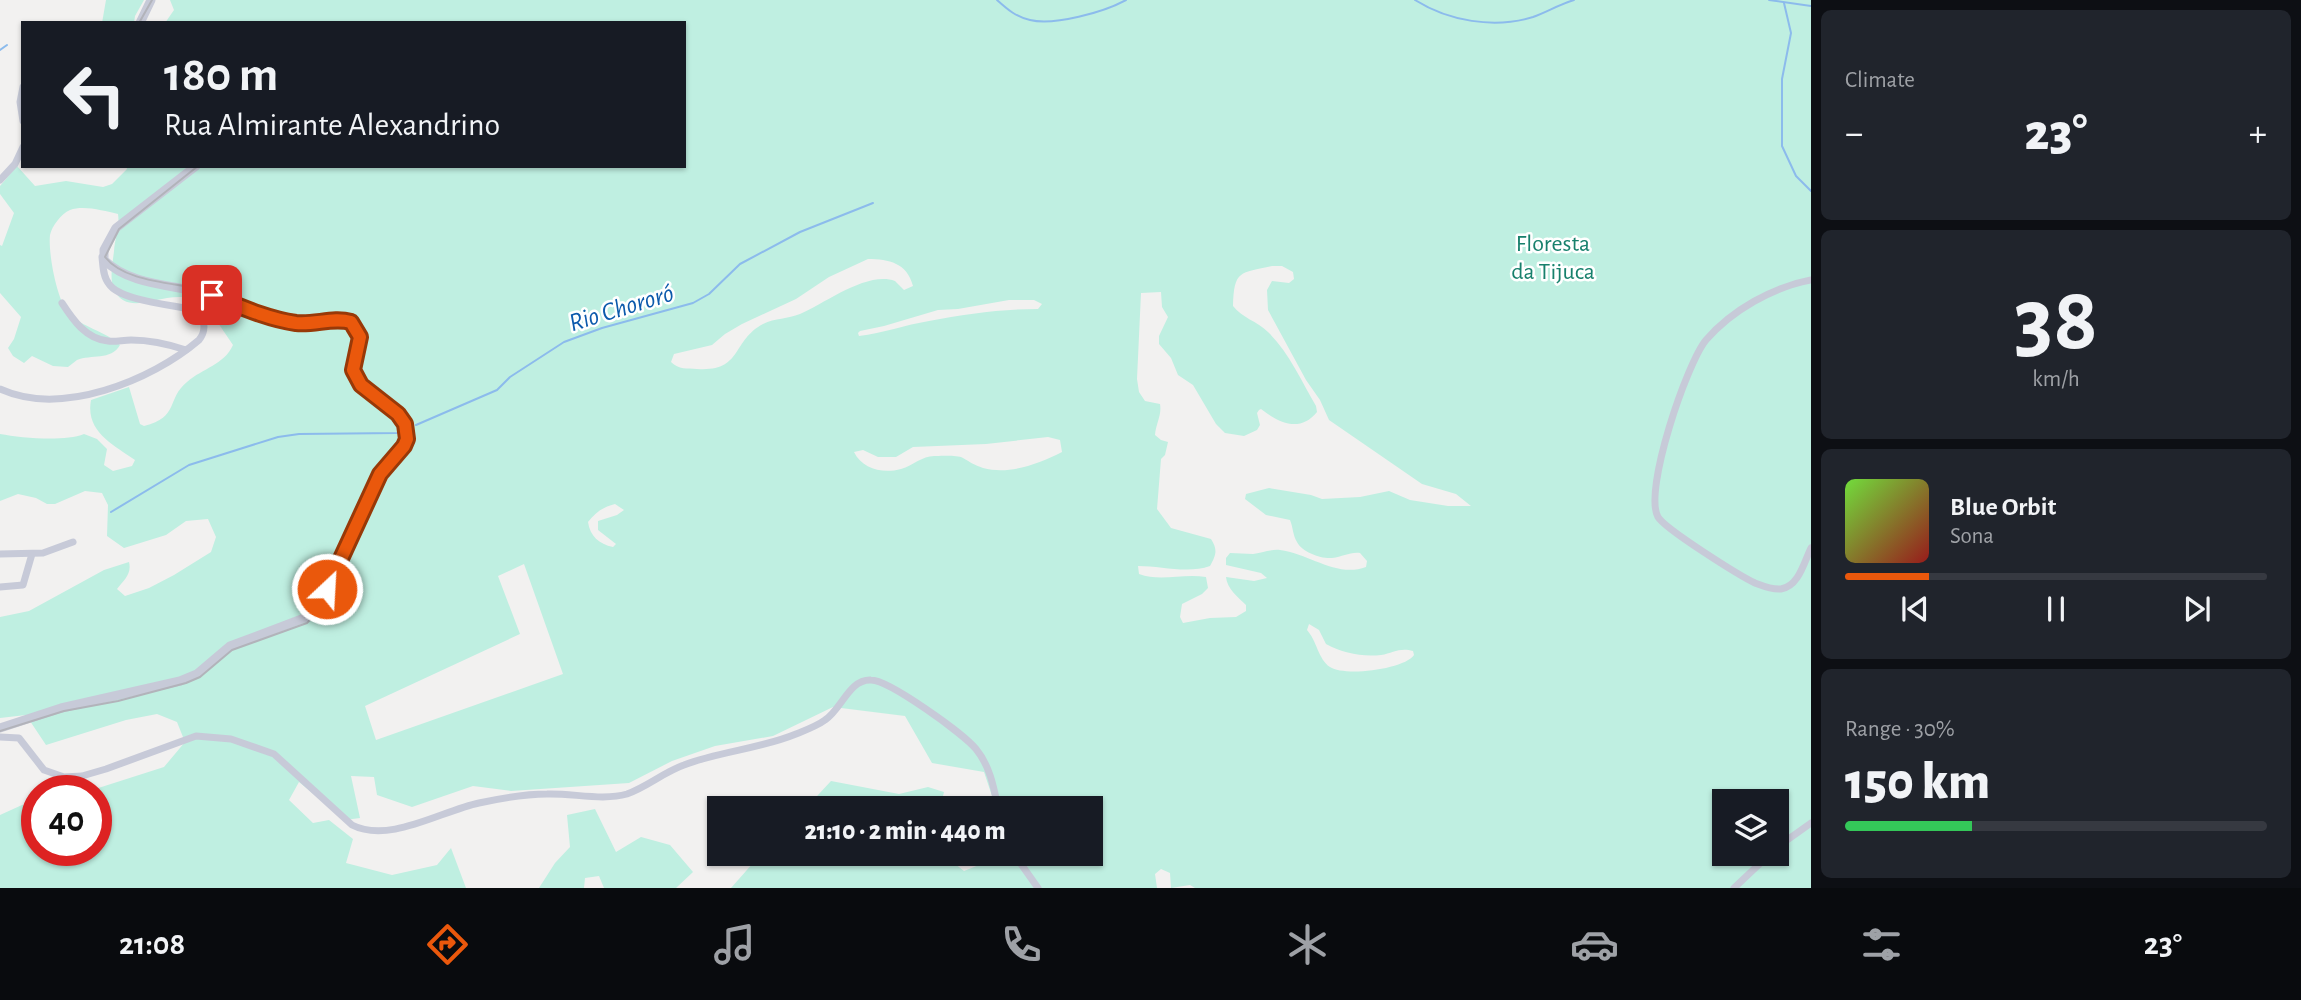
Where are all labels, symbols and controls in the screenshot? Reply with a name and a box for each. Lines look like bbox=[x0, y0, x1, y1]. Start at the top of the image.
icon: left bbox=[49, 49, 140, 140]
text: 180 m bbox=[164, 51, 278, 100]
text: Climate bbox=[1845, 69, 1915, 92]
text: 23° bbox=[2025, 107, 2087, 159]
text: Rua Almirante Alexandrino bbox=[164, 109, 500, 141]
text: − bbox=[1845, 115, 1863, 153]
text: + bbox=[2249, 115, 2267, 153]
park label: Floresta da Tijuca bbox=[1511, 232, 1595, 284]
pin bbox=[182, 265, 242, 325]
text: 38 bbox=[2014, 275, 2098, 366]
icon: arrive bbox=[193, 276, 231, 314]
water label: Rio Chororó bbox=[566, 280, 677, 336]
text: km/h bbox=[2032, 368, 2080, 391]
text: Blue Orbit bbox=[1950, 494, 2056, 520]
text: Sona bbox=[1950, 525, 1994, 548]
position arrow bbox=[290, 552, 364, 626]
icon: previous bbox=[1896, 590, 1934, 628]
icon: pause bbox=[2037, 590, 2075, 628]
icon: next bbox=[2178, 590, 2216, 628]
text: Range · 30% bbox=[1845, 718, 1955, 741]
text: 150 km bbox=[1845, 756, 1990, 808]
speed limit sign: 40 bbox=[21, 775, 112, 866]
map controls bbox=[1712, 789, 1789, 866]
button: layers bbox=[1712, 789, 1789, 866]
text: 21:10 · 2 min · 440 m bbox=[804, 818, 1006, 844]
icon: directions bbox=[423, 920, 472, 969]
icon: music bbox=[710, 920, 759, 969]
icon: phone bbox=[997, 920, 1046, 969]
icon: climate bbox=[1283, 920, 1332, 969]
icon: car bbox=[1570, 920, 1619, 969]
icon: filters bbox=[1857, 920, 1906, 969]
text: 21:08 bbox=[119, 928, 185, 960]
text: 23° bbox=[2144, 928, 2182, 960]

